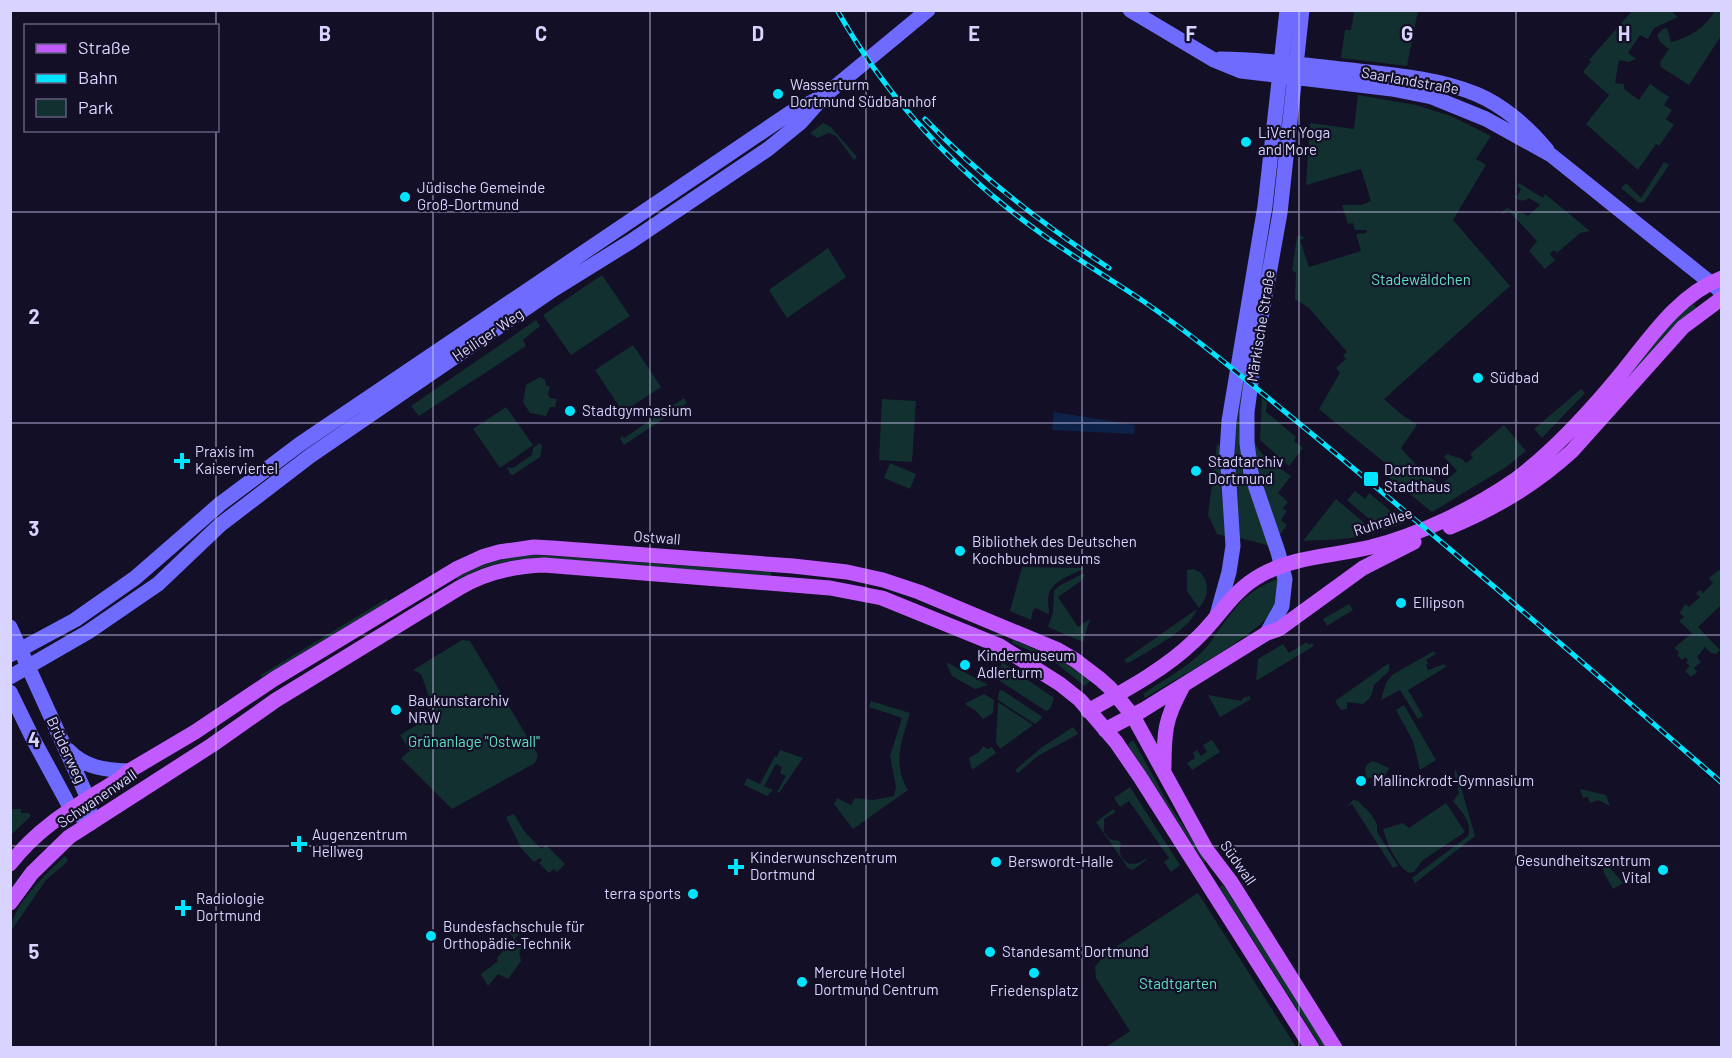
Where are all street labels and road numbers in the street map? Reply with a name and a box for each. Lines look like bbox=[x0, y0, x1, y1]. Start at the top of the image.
street label: Saarlandstraße bbox=[1360, 63, 1460, 97]
street label: Märkische Straße bbox=[1242, 269, 1278, 383]
street label: Heiliger Weg bbox=[448, 304, 526, 365]
street label: Ruhrallee bbox=[1351, 503, 1415, 539]
street label: Ostwall bbox=[633, 526, 681, 548]
street label: Brüderweg bbox=[44, 713, 90, 786]
street label: Schwanenwall bbox=[53, 765, 140, 831]
street label: Südwall bbox=[1217, 837, 1261, 888]

